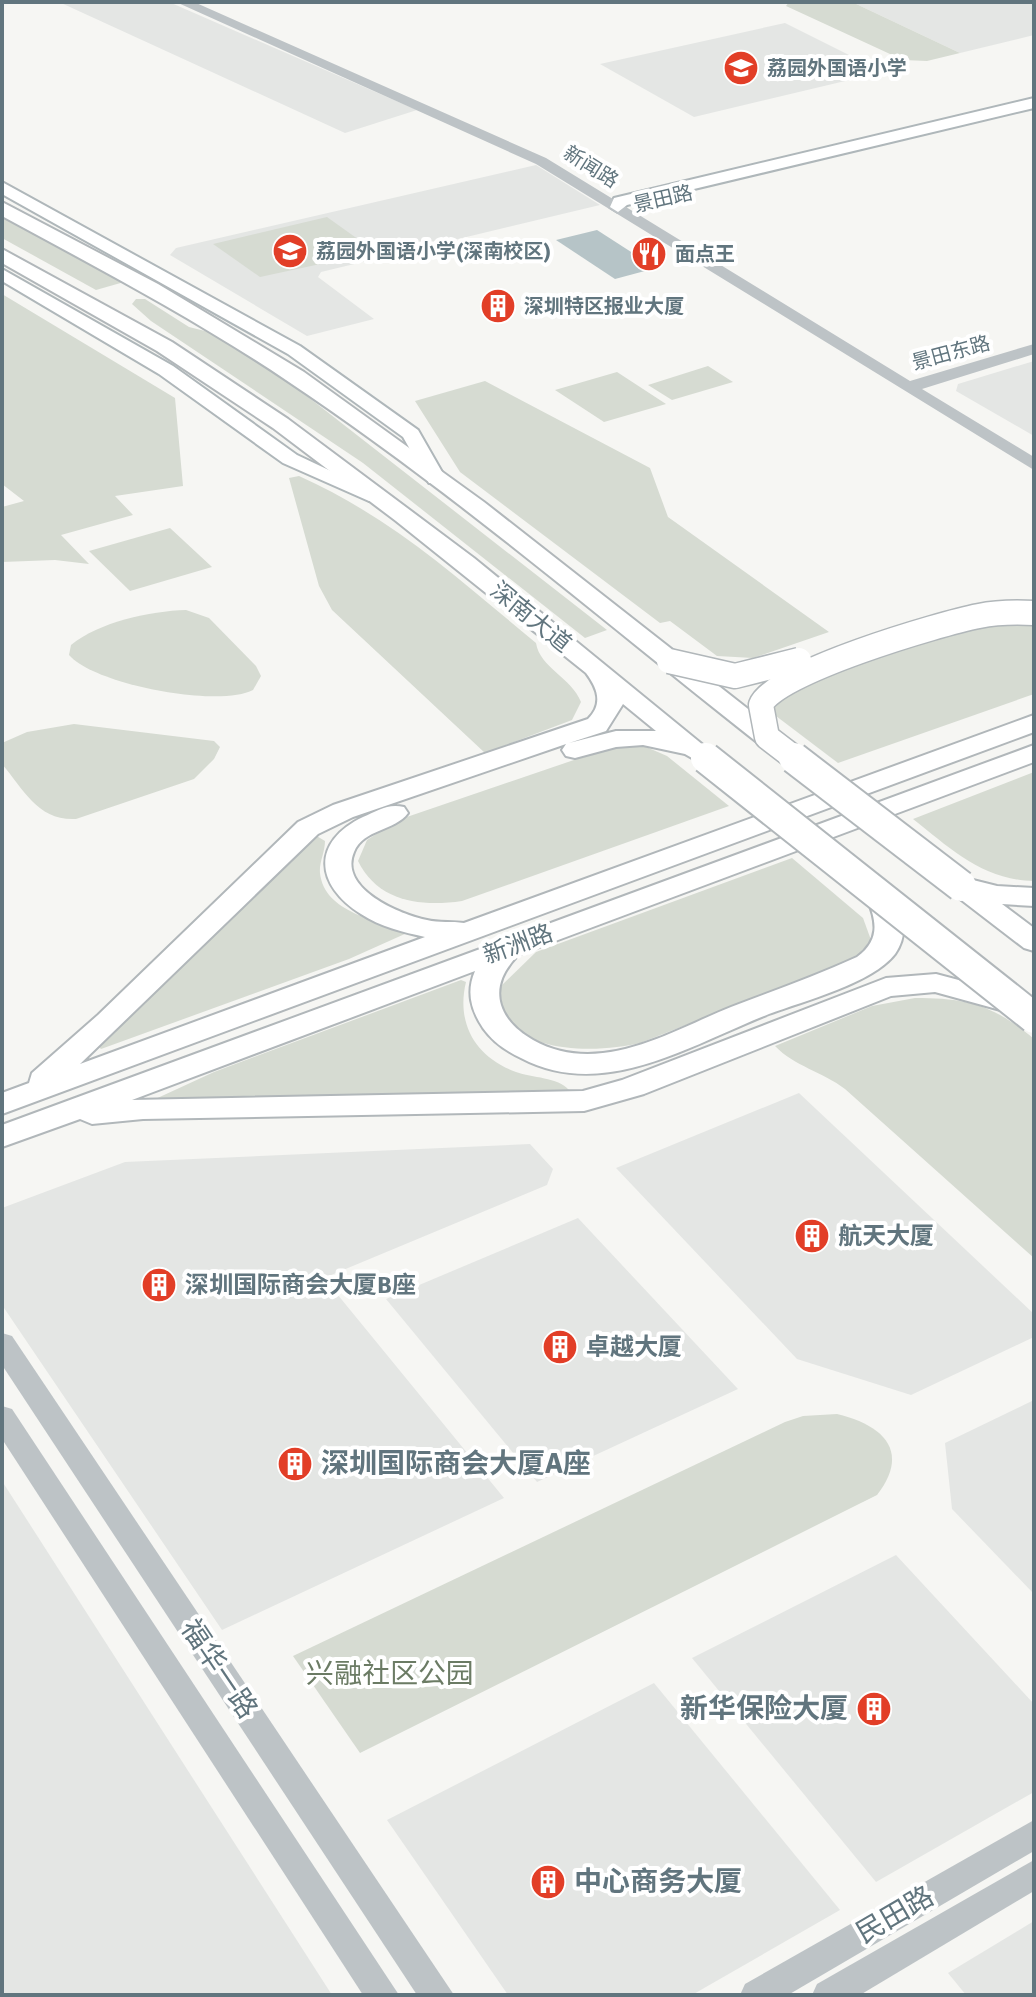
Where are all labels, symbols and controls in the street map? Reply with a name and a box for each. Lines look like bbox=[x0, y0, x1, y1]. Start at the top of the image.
school or university icon: 荔园外国语小学 bbox=[722, 49, 760, 87]
place label: 荔园外国语小学 bbox=[767, 56, 907, 81]
street label: 新闻路 bbox=[559, 141, 623, 193]
street label: 景田路 bbox=[631, 180, 695, 218]
school or university icon: 荔园外国语小学(深南校区) bbox=[271, 232, 309, 270]
restaurant icon: 面点王 bbox=[630, 235, 668, 273]
place label: 荔园外国语小学(深南校区) bbox=[316, 239, 551, 264]
place label: 面点王 bbox=[675, 242, 735, 267]
building icon: 深圳特区报业大厦 bbox=[479, 287, 517, 325]
place label: 深圳特区报业大厦 bbox=[524, 294, 684, 319]
street label: 景田东路 bbox=[909, 331, 993, 375]
street label: 深南大道 bbox=[484, 575, 578, 659]
street label: 新洲路 bbox=[479, 918, 557, 970]
building icon: 航天大厦 bbox=[793, 1217, 831, 1255]
place label: 航天大厦 bbox=[838, 1221, 934, 1251]
building icon: 深圳国际商会大厦B座 bbox=[140, 1266, 178, 1304]
place label: 深圳国际商会大厦B座 bbox=[185, 1270, 416, 1300]
building icon: 卓越大厦 bbox=[541, 1328, 579, 1366]
place label: 卓越大厦 bbox=[586, 1332, 682, 1362]
building icon: 深圳国际商会大厦A座 bbox=[276, 1445, 314, 1483]
place label: 深圳国际商会大厦A座 bbox=[321, 1447, 591, 1481]
street label: 福华一路 bbox=[174, 1613, 264, 1725]
park label: 兴融社区公园 bbox=[306, 1657, 474, 1691]
building icon: 新华保险大厦 bbox=[855, 1690, 893, 1728]
place label: 新华保险大厦 bbox=[680, 1692, 848, 1726]
building icon: 中心商务大厦 bbox=[529, 1863, 567, 1901]
place label: 中心商务大厦 bbox=[574, 1865, 742, 1899]
street label: 民田路 bbox=[850, 1879, 940, 1951]

